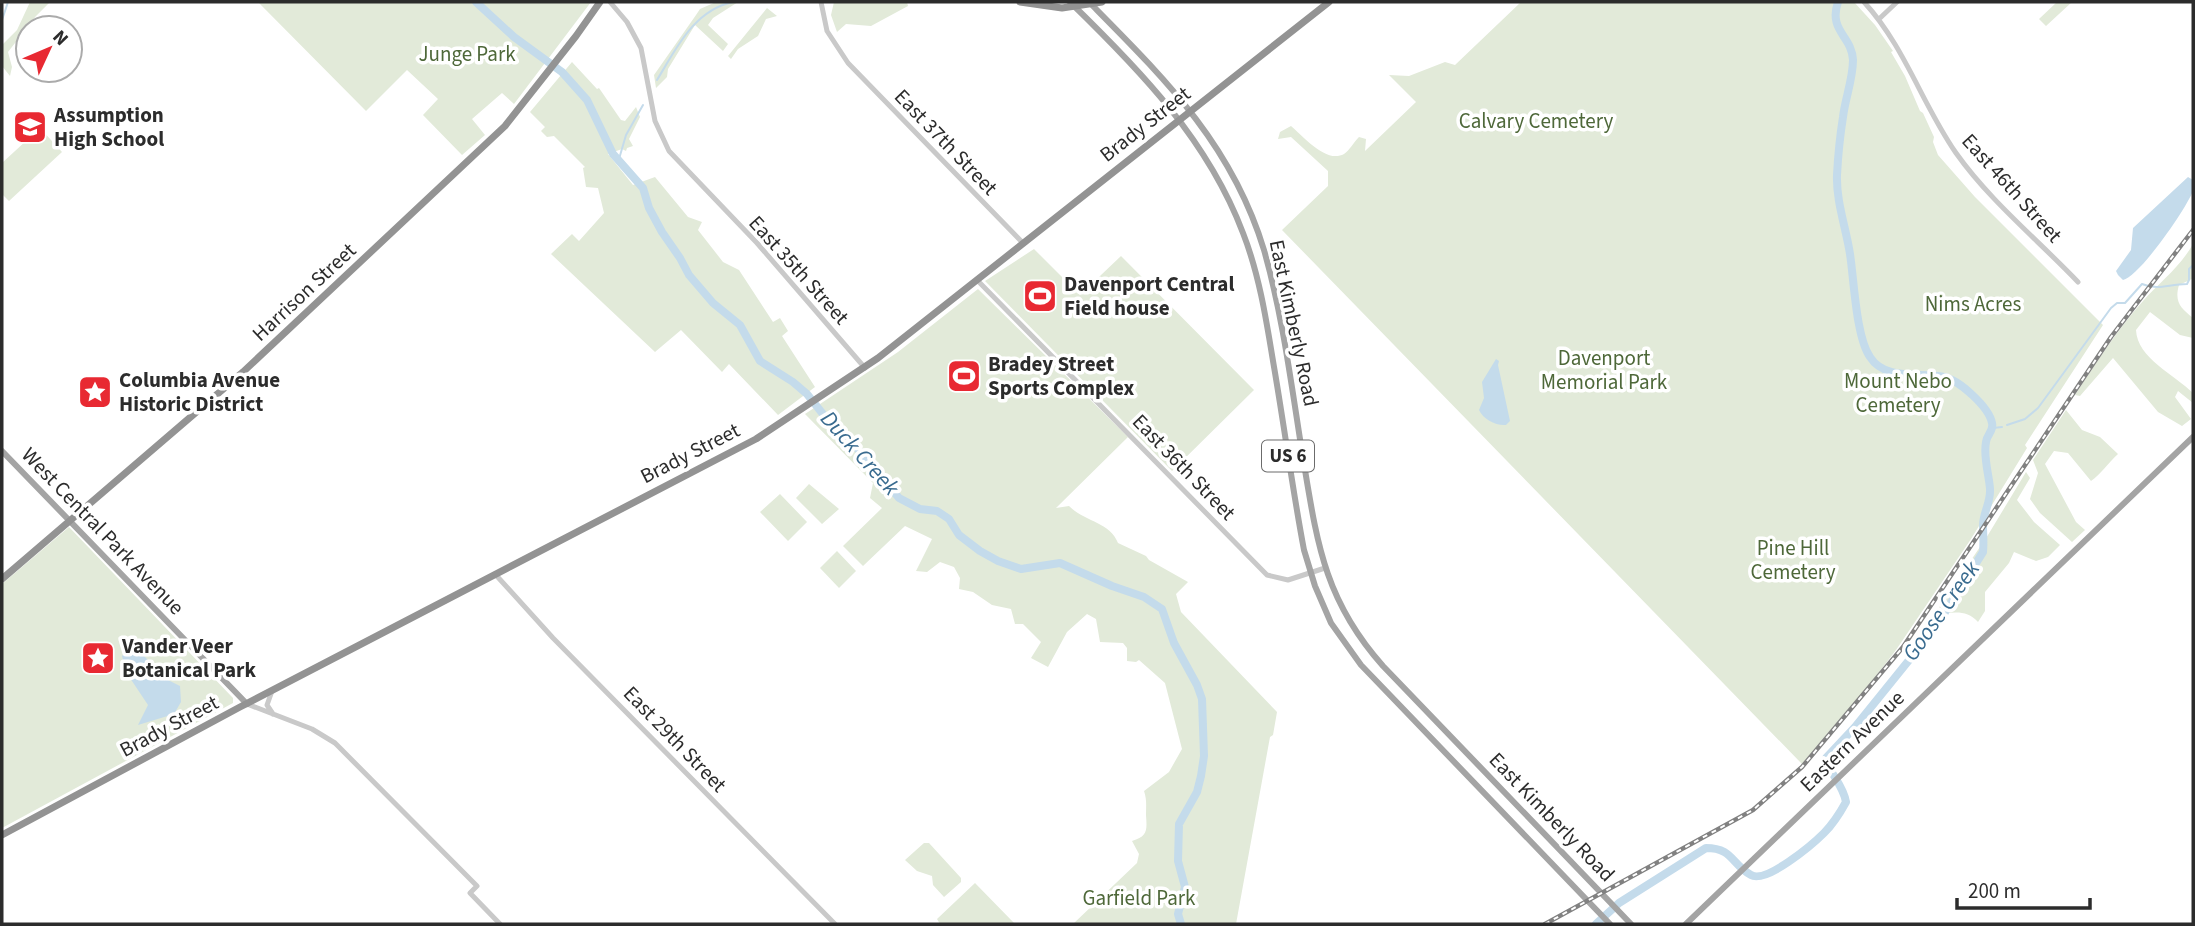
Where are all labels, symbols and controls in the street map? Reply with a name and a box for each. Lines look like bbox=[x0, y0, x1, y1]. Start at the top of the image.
north arrow bbox=[14, 14, 84, 84]
text: N bbox=[46, 24, 74, 52]
park label: Junge Park bbox=[418, 39, 516, 69]
street label: Brady Street bbox=[1093, 79, 1197, 169]
street label: East 37th Street bbox=[887, 82, 1005, 202]
place label: Assumption High School bbox=[53, 100, 164, 154]
park label: Calvary Cemetery bbox=[1459, 106, 1613, 136]
school or university icon: Assumption High School bbox=[11, 108, 49, 146]
street label: East 46th Street bbox=[1955, 127, 2069, 249]
street label: East 35th Street bbox=[742, 209, 856, 331]
street label: Harrison Street bbox=[245, 236, 363, 348]
street label: East Kimberly Road bbox=[1262, 237, 1326, 409]
place label: Davenport Central Field house bbox=[1064, 269, 1234, 323]
sports icon: Davenport Central Field house bbox=[1021, 277, 1059, 315]
park label: Nims Acres bbox=[1925, 289, 2021, 319]
park label: Davenport Memorial Park bbox=[1541, 343, 1668, 397]
place label: Bradey Street Sports Complex bbox=[988, 349, 1135, 403]
sports icon: Bradey Street Sports Complex bbox=[945, 357, 983, 395]
place label: Columbia Avenue Historic District bbox=[119, 365, 280, 419]
park label: Mount Nebo Cemetery bbox=[1844, 366, 1952, 420]
place icon: Columbia Avenue Historic District bbox=[76, 373, 114, 411]
water label: Duck Creek bbox=[813, 403, 908, 504]
street label: East 36th Street bbox=[1125, 407, 1243, 527]
street label: Brady Street bbox=[635, 415, 745, 491]
street label: West Central Park Avenue bbox=[15, 440, 191, 622]
road number: US 6 bbox=[1262, 440, 1314, 471]
park label: Pine Hill Cemetery bbox=[1751, 533, 1836, 587]
water label: Goose Creek bbox=[1894, 553, 1988, 668]
place label: Vander Veer Botanical Park bbox=[121, 631, 256, 685]
place icon: Vander Veer Botanical Park bbox=[79, 639, 117, 677]
street label: East 29th Street bbox=[616, 679, 734, 799]
street label: Eastern Avenue bbox=[1793, 683, 1911, 799]
street label: Brady Street bbox=[114, 687, 224, 765]
street label: East Kimberly Road bbox=[1482, 746, 1622, 888]
scale bar bbox=[1957, 866, 2090, 910]
text: 200 m bbox=[1968, 876, 2021, 906]
park label: Garfield Park bbox=[1082, 883, 1196, 913]

